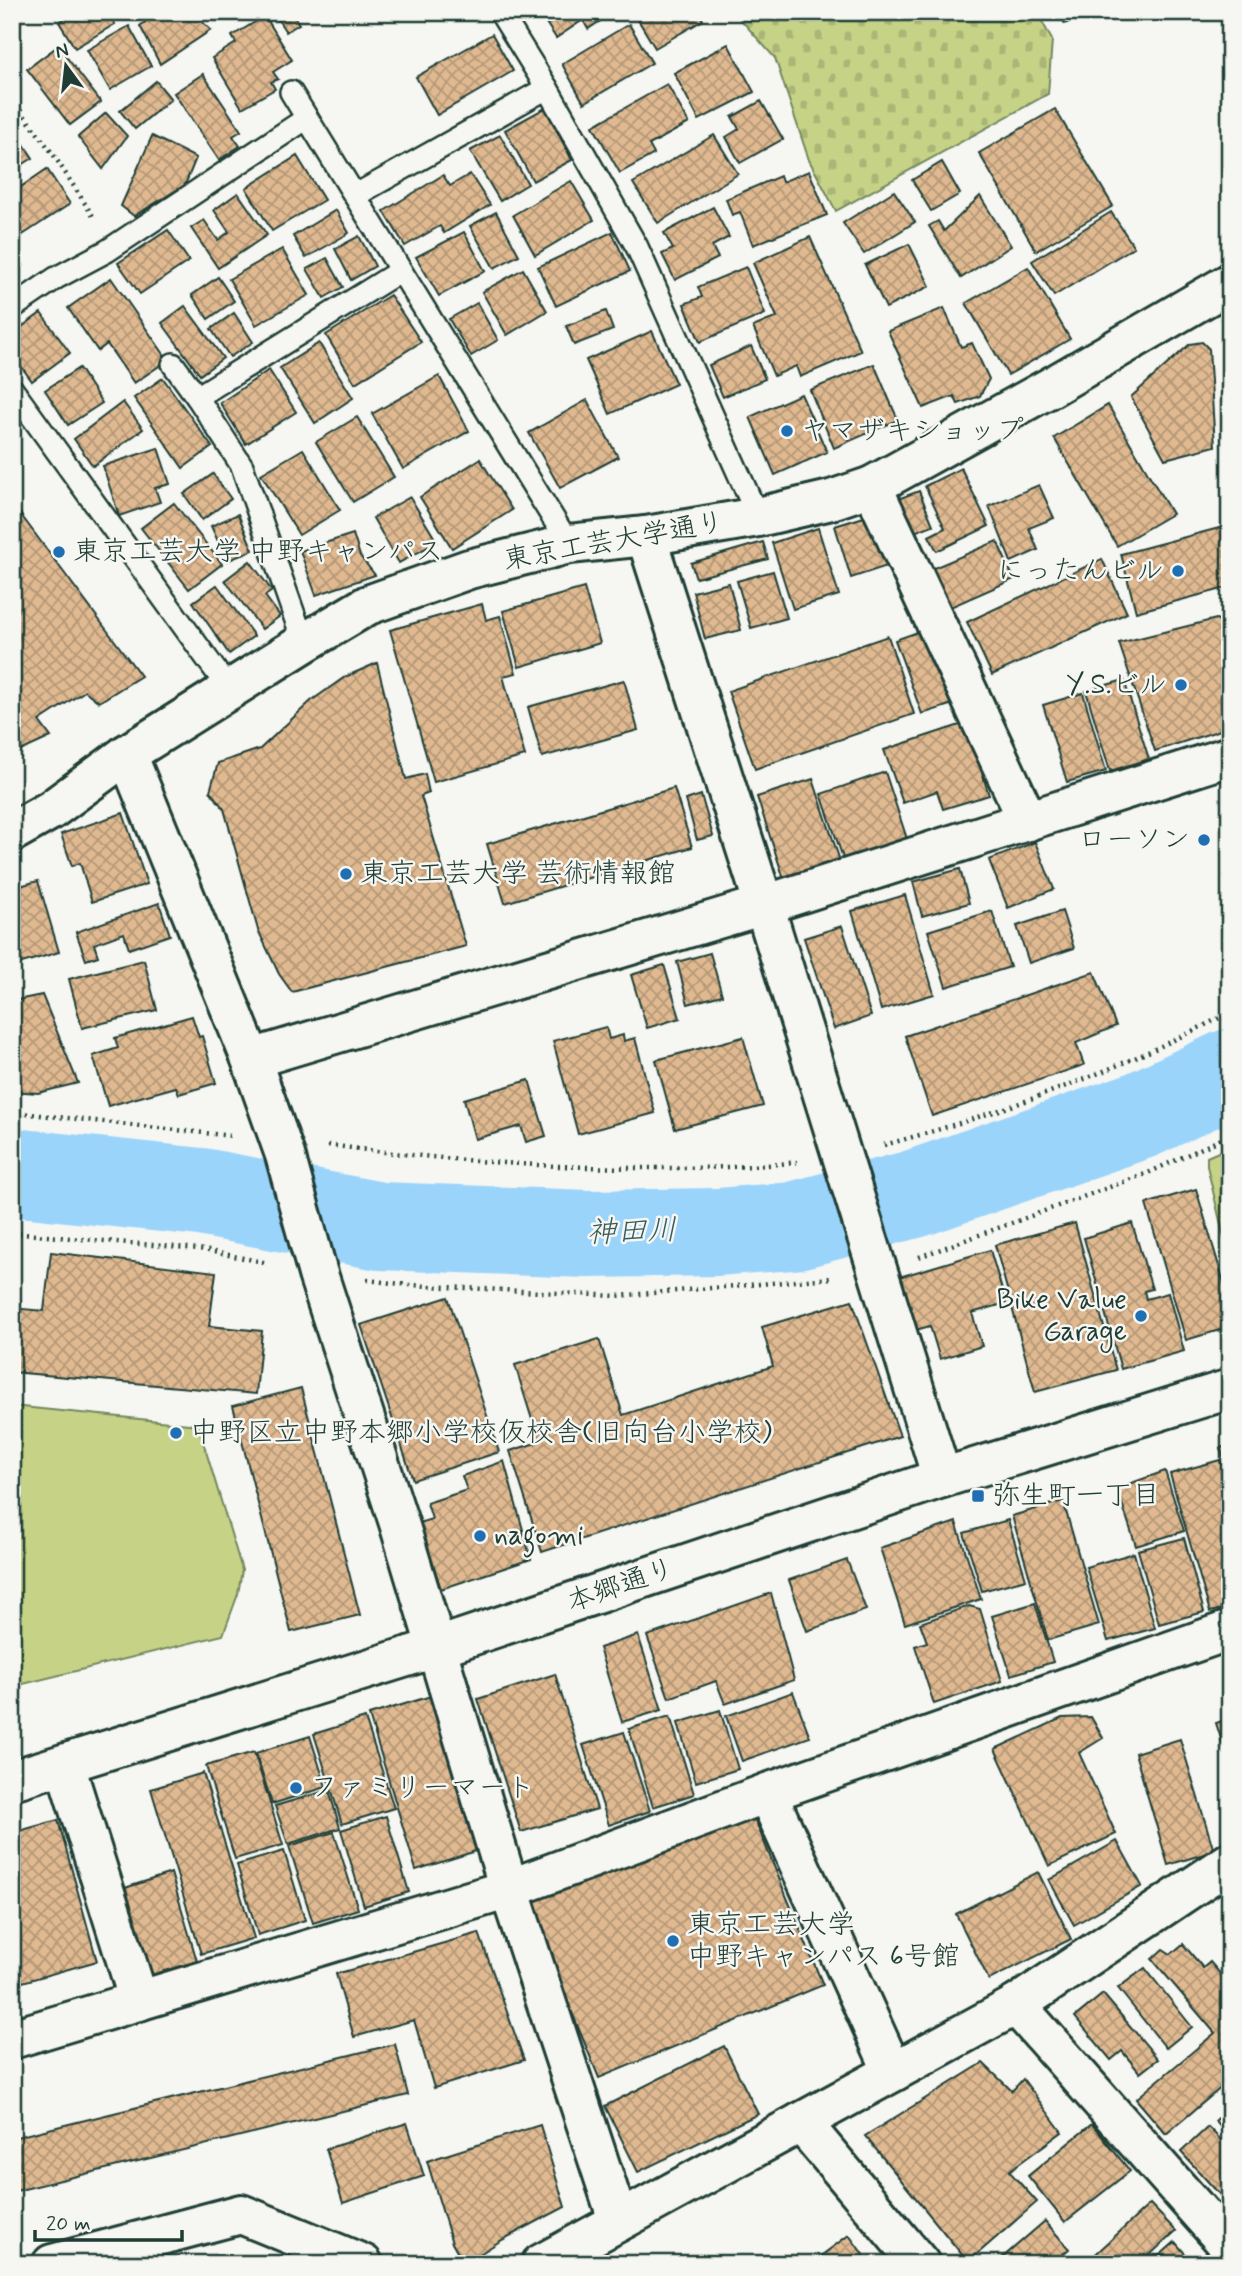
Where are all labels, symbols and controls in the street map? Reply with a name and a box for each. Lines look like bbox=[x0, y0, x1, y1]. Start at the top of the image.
north arrow bbox=[32, 32, 102, 102]
text: N bbox=[53, 37, 71, 65]
place label: ヤマザキショップ bbox=[801, 413, 1024, 450]
marker: ヤマザキショップ bbox=[779, 423, 795, 439]
street label: 東京工芸大学通り bbox=[500, 504, 728, 580]
place label: 東京工芸大学 中野キャンパス bbox=[73, 534, 443, 571]
marker: 東京工芸大学 中野キャンパス bbox=[51, 544, 67, 560]
place label: にったんビル bbox=[997, 553, 1164, 590]
marker: にったんビル bbox=[1170, 563, 1186, 579]
place label: Y.S.ビル bbox=[1066, 667, 1167, 704]
marker: Y.S.ビル bbox=[1173, 677, 1189, 693]
place label: ローソン bbox=[1078, 822, 1190, 859]
marker: ローソン bbox=[1196, 832, 1212, 848]
place label: 東京工芸大学 芸術情報館 bbox=[360, 856, 676, 893]
marker: 東京工芸大学 芸術情報館 bbox=[338, 866, 354, 882]
water label: 神田川 bbox=[586, 1211, 678, 1253]
place label: Bike Value Garage bbox=[996, 1282, 1127, 1353]
marker: Bike Value Garage bbox=[1133, 1308, 1149, 1324]
place label: 中野区立中野本郷小学校仮校舎(旧向台小学校) bbox=[190, 1415, 772, 1452]
marker: 中野区立中野本郷小学校仮校舎(旧向台小学校) bbox=[168, 1425, 184, 1441]
place label: 弥生町一丁目 bbox=[992, 1478, 1160, 1515]
marker: 弥生町一丁目 bbox=[970, 1488, 986, 1504]
place label: nagomi bbox=[494, 1518, 583, 1558]
marker: nagomi bbox=[472, 1528, 488, 1544]
street label: 本郷通り bbox=[562, 1550, 680, 1622]
place label: ファミリーマート bbox=[310, 1770, 535, 1807]
marker: ファミリーマート bbox=[288, 1780, 304, 1796]
place label: 東京工芸大学 中野キャンパス 6号館 bbox=[687, 1907, 960, 1976]
marker: 東京工芸大学 中野キャンパス 6号館 bbox=[665, 1933, 681, 1949]
scale bar bbox=[35, 2199, 182, 2243]
text: 20 m bbox=[46, 2210, 91, 2238]

